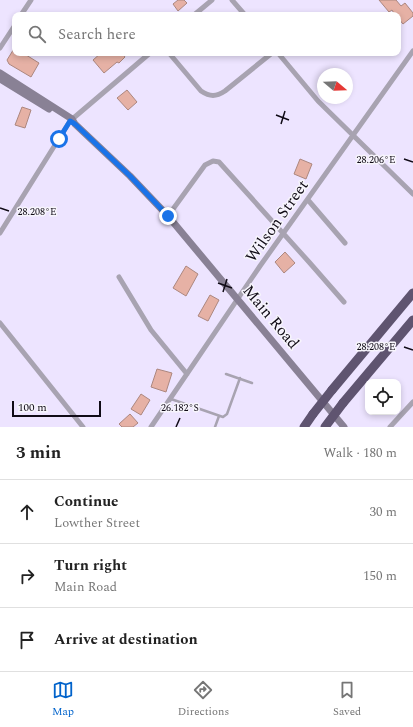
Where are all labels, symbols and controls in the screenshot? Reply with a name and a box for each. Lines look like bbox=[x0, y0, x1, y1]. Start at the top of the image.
search box bbox=[12, 12, 401, 56]
icon: search bbox=[26, 23, 48, 45]
text: Search here bbox=[58, 23, 136, 46]
north arrow bbox=[317, 68, 353, 104]
route start bbox=[50, 130, 68, 148]
text: 28.206°E bbox=[356, 152, 396, 168]
street label: Wilson Street bbox=[240, 174, 315, 267]
text: 28.208°E bbox=[17, 204, 57, 220]
route end bbox=[159, 207, 177, 225]
street label: Main Road bbox=[237, 280, 305, 354]
text: 28.208°E bbox=[356, 339, 396, 355]
map controls bbox=[365, 379, 401, 415]
button: locate bbox=[365, 379, 401, 415]
scale bar bbox=[12, 399, 101, 418]
text: 100 m bbox=[18, 399, 47, 416]
text: 26.182°S bbox=[161, 400, 199, 416]
text: 3 min bbox=[16, 440, 61, 466]
text: Walk · 180 m bbox=[323, 443, 397, 463]
text: Continue bbox=[54, 490, 119, 513]
icon: ahead bbox=[16, 501, 38, 523]
text: 30 m bbox=[370, 502, 397, 522]
text: Lowther Street bbox=[54, 513, 140, 533]
text: Turn right bbox=[54, 554, 127, 577]
icon: right bbox=[16, 565, 38, 587]
text: 150 m bbox=[363, 566, 397, 586]
text: Main Road bbox=[54, 577, 117, 597]
text: Arrive at destination bbox=[54, 628, 198, 651]
icon: arrive bbox=[16, 629, 38, 651]
tab: Map bbox=[52, 679, 74, 720]
tab: Directions bbox=[178, 679, 229, 720]
tab: Saved bbox=[333, 679, 361, 720]

